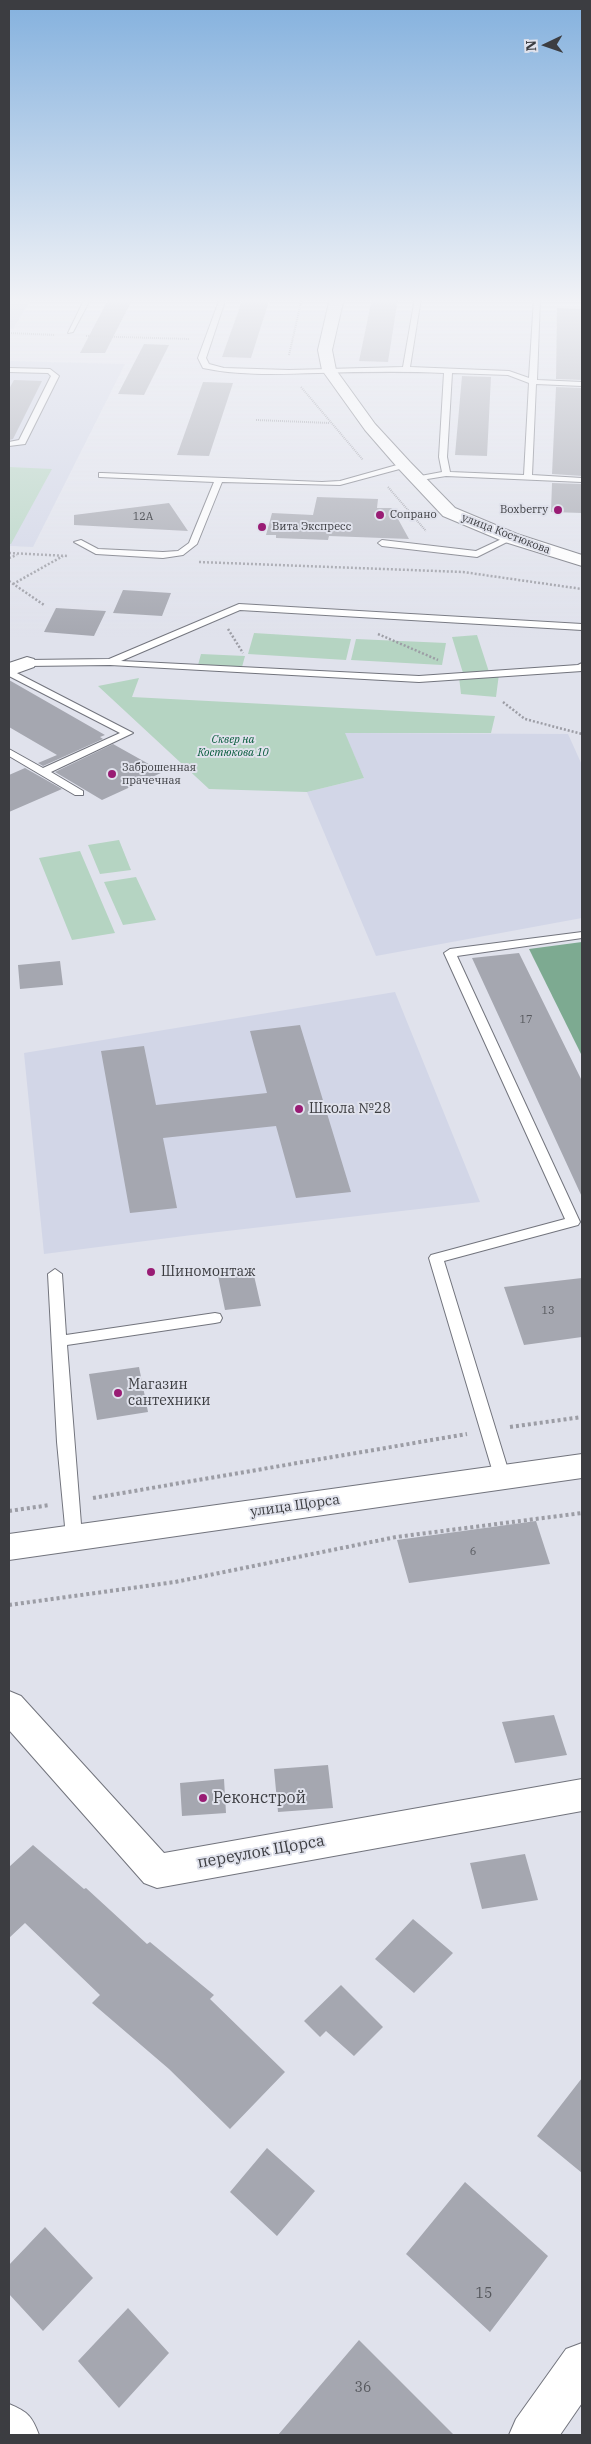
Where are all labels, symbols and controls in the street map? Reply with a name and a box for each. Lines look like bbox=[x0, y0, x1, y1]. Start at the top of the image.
north arrow bbox=[521, 20, 571, 70]
text: N bbox=[522, 40, 540, 52]
place label: Boxberry bbox=[500, 503, 548, 517]
marker: Boxberry bbox=[552, 504, 564, 516]
place label: Сопрано bbox=[390, 508, 437, 522]
marker: Сопрано bbox=[374, 509, 386, 521]
house number: 12А bbox=[133, 510, 153, 524]
street label: улица Костюкова bbox=[460, 511, 552, 557]
place label: Вита Экспресс bbox=[272, 520, 351, 534]
marker: Вита Экспресс bbox=[256, 521, 268, 533]
park label: Сквер на Костюкова 10 bbox=[197, 733, 269, 759]
place label: Заброшенная прачечная bbox=[122, 761, 196, 787]
marker: Заброшенная прачечная bbox=[106, 768, 118, 780]
house number: 17 bbox=[519, 1013, 533, 1027]
place label: Школа №28 bbox=[309, 1101, 391, 1117]
marker: Школа №28 bbox=[293, 1103, 305, 1115]
place label: Шиномонтаж bbox=[161, 1264, 255, 1280]
marker: Шиномонтаж bbox=[145, 1266, 157, 1278]
house number: 13 bbox=[541, 1304, 555, 1318]
place label: Магазин сантехники bbox=[128, 1377, 210, 1410]
marker: Магазин сантехники bbox=[112, 1387, 124, 1399]
street label: улица Щорса bbox=[249, 1491, 341, 1521]
house number: 6 bbox=[470, 1545, 476, 1559]
place label: Реконстрой bbox=[213, 1788, 306, 1808]
marker: Реконстрой bbox=[197, 1792, 209, 1804]
street label: переулок Щорса bbox=[196, 1831, 326, 1873]
house number: 15 bbox=[476, 2286, 492, 2302]
house number: 36 bbox=[355, 2380, 371, 2396]

